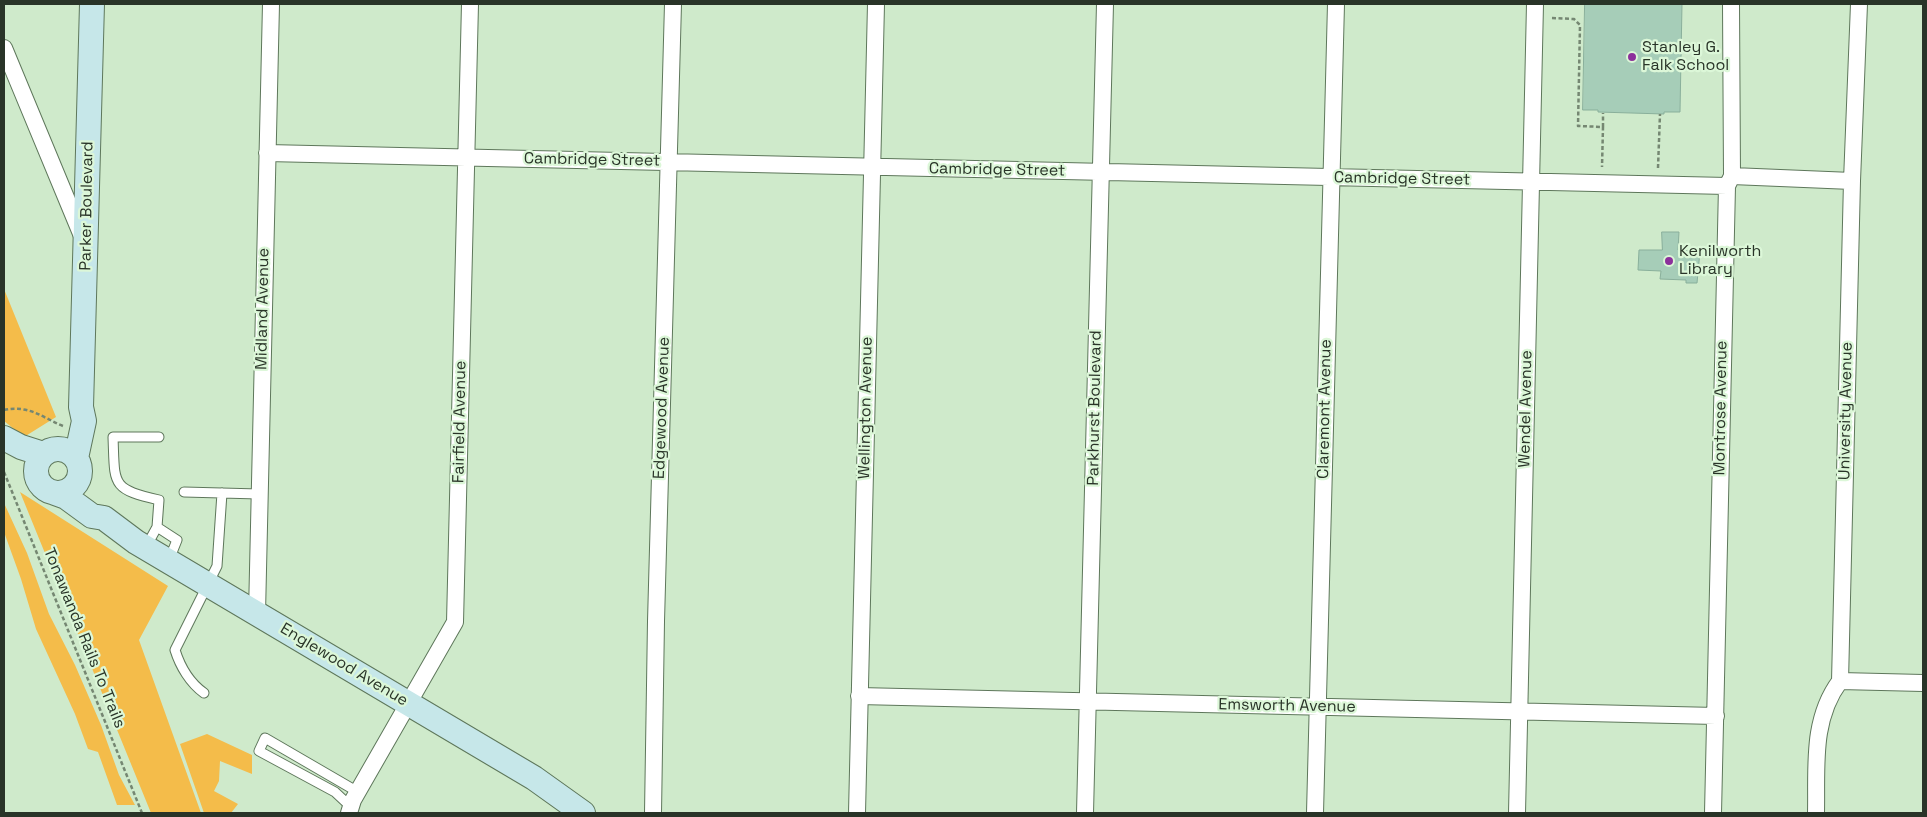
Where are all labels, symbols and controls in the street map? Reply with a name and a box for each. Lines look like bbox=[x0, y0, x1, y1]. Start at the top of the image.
place label: Stanley G. Falk School bbox=[1642, 38, 1729, 76]
marker: Stanley G. Falk School bbox=[1626, 51, 1638, 63]
street label: Parker Boulevard bbox=[76, 141, 98, 271]
street label: Cambridge Street bbox=[524, 149, 660, 171]
street label: Cambridge Street bbox=[929, 159, 1065, 181]
street label: Cambridge Street bbox=[1334, 168, 1470, 190]
place label: Kenilworth Library bbox=[1679, 242, 1761, 280]
street label: Midland Avenue bbox=[252, 248, 274, 370]
marker: Kenilworth Library bbox=[1663, 255, 1675, 267]
street label: Parkhurst Boulevard bbox=[1084, 330, 1106, 486]
street label: Edgewood Avenue bbox=[650, 337, 674, 479]
street label: Wellington Avenue bbox=[855, 337, 877, 479]
street label: Claremont Avenue bbox=[1314, 339, 1336, 479]
street label: Montrose Avenue bbox=[1710, 340, 1732, 476]
street label: University Avenue bbox=[1835, 342, 1857, 480]
street label: Wendel Avenue bbox=[1515, 350, 1537, 468]
street label: Fairfield Avenue bbox=[449, 361, 471, 483]
street label: Tonawanda Rails To Trails bbox=[39, 545, 129, 731]
street label: Englewood Avenue bbox=[277, 619, 411, 711]
street label: Emsworth Avenue bbox=[1218, 695, 1356, 717]

